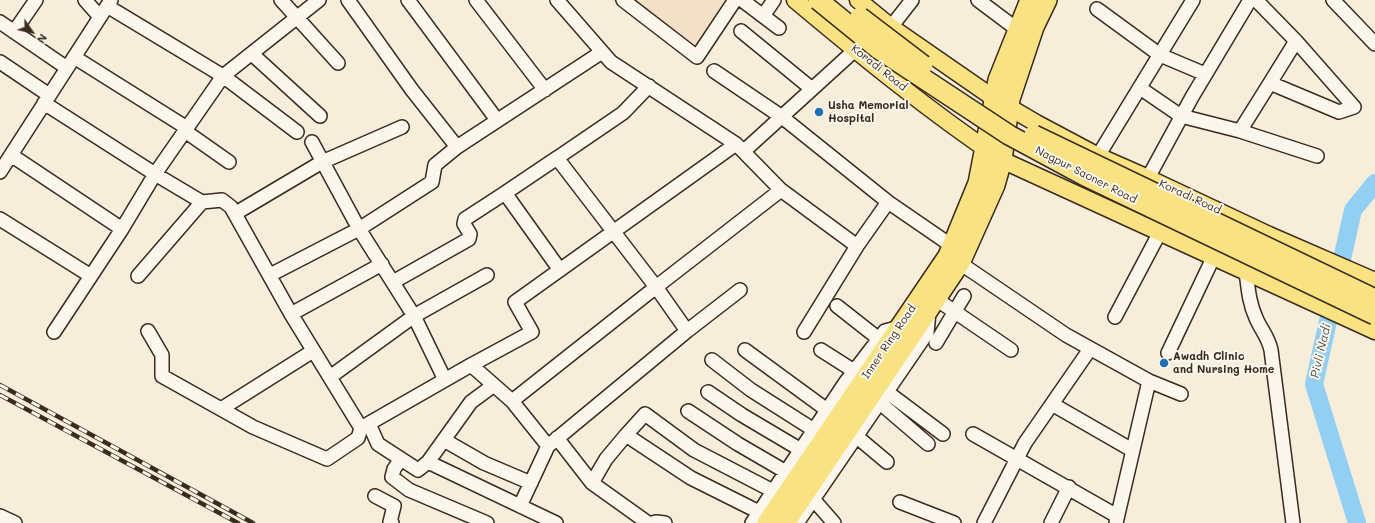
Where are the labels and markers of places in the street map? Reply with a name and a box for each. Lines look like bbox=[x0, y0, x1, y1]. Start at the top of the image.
place label: Usha Memorial Hospital bbox=[828, 99, 908, 125]
marker: Usha Memorial Hospital bbox=[813, 106, 825, 118]
place label: Awadh Clinic and Nursing Home bbox=[1173, 350, 1274, 376]
marker: Awadh Clinic and Nursing Home bbox=[1158, 357, 1170, 369]

